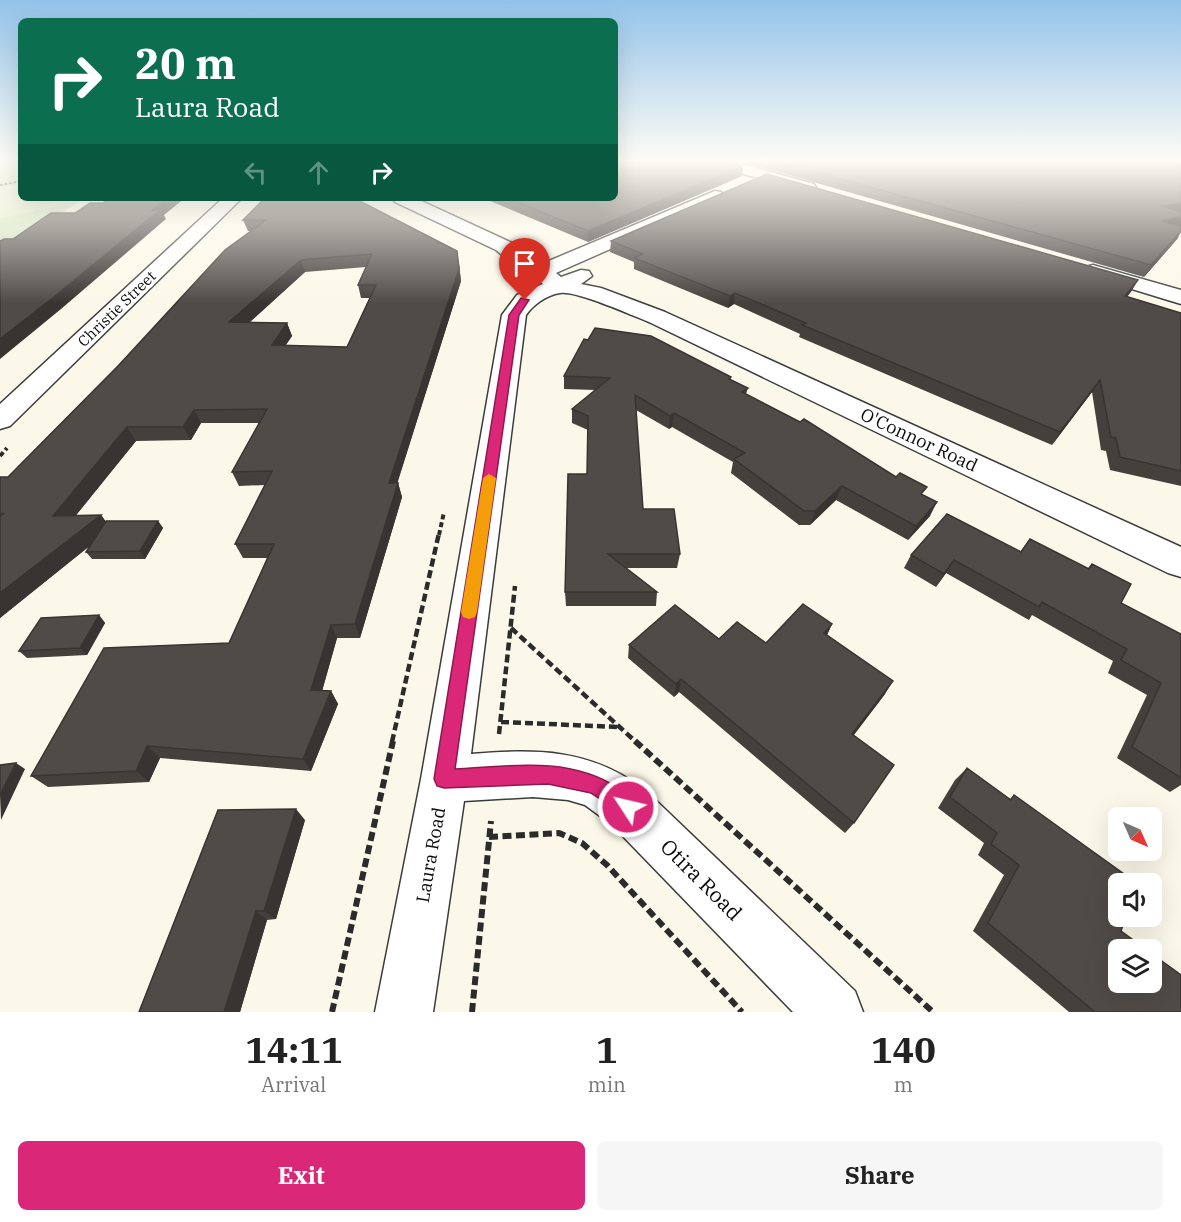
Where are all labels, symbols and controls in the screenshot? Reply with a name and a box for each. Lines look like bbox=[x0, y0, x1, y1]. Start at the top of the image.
text: 20 m bbox=[135, 36, 236, 91]
icon: right bbox=[36, 42, 114, 120]
text: Laura Road bbox=[135, 89, 280, 124]
icon: left bbox=[239, 156, 272, 189]
icon: ahead bbox=[302, 156, 335, 189]
icon: right bbox=[365, 156, 398, 189]
pin bbox=[499, 238, 550, 300]
icon: arrive bbox=[508, 247, 541, 280]
street label: Christie Street bbox=[74, 267, 160, 351]
street label: O'Connor Road bbox=[857, 402, 982, 477]
position arrow bbox=[596, 775, 660, 839]
street label: Laura Road bbox=[411, 805, 450, 904]
north arrow bbox=[1108, 807, 1162, 861]
map controls bbox=[1108, 807, 1162, 993]
street label: Otira Road bbox=[655, 832, 749, 926]
button: sound bbox=[1108, 873, 1162, 927]
button: layers bbox=[1108, 939, 1162, 993]
text: 14:11 bbox=[245, 1026, 342, 1073]
text: 1 bbox=[596, 1026, 618, 1073]
text: 140 bbox=[871, 1026, 936, 1073]
text: Arrival bbox=[261, 1071, 326, 1098]
text: min bbox=[588, 1071, 626, 1098]
text: m bbox=[894, 1071, 913, 1098]
button: Exit bbox=[18, 1141, 585, 1210]
button: Share bbox=[597, 1141, 1163, 1210]

